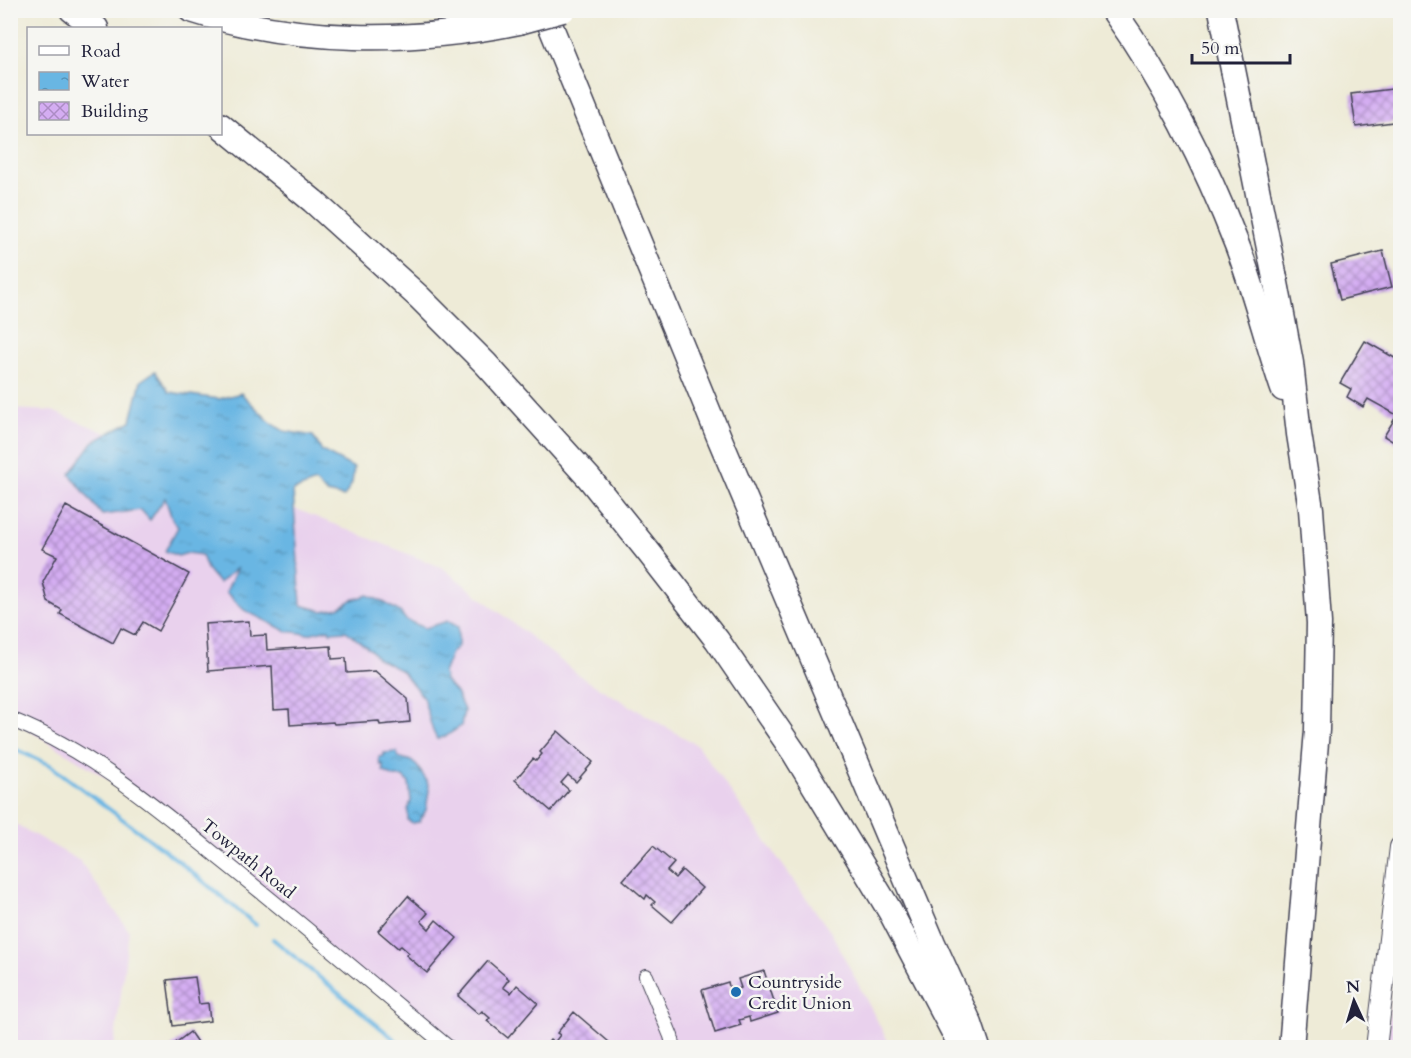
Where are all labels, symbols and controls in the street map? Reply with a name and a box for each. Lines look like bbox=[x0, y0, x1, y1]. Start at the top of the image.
legend bbox=[27, 27, 222, 135]
scale bar bbox=[1192, 27, 1290, 65]
text: 50 m bbox=[1201, 36, 1240, 61]
text: Road bbox=[81, 39, 121, 64]
text: Water bbox=[80, 69, 130, 94]
text: Building bbox=[81, 99, 149, 124]
street label: Towpath Road bbox=[196, 813, 301, 905]
place label: Countryside Credit Union bbox=[748, 970, 852, 1016]
north arrow bbox=[1324, 971, 1384, 1031]
text: N bbox=[1345, 976, 1361, 998]
marker: Countryside Credit Union bbox=[729, 985, 743, 999]

